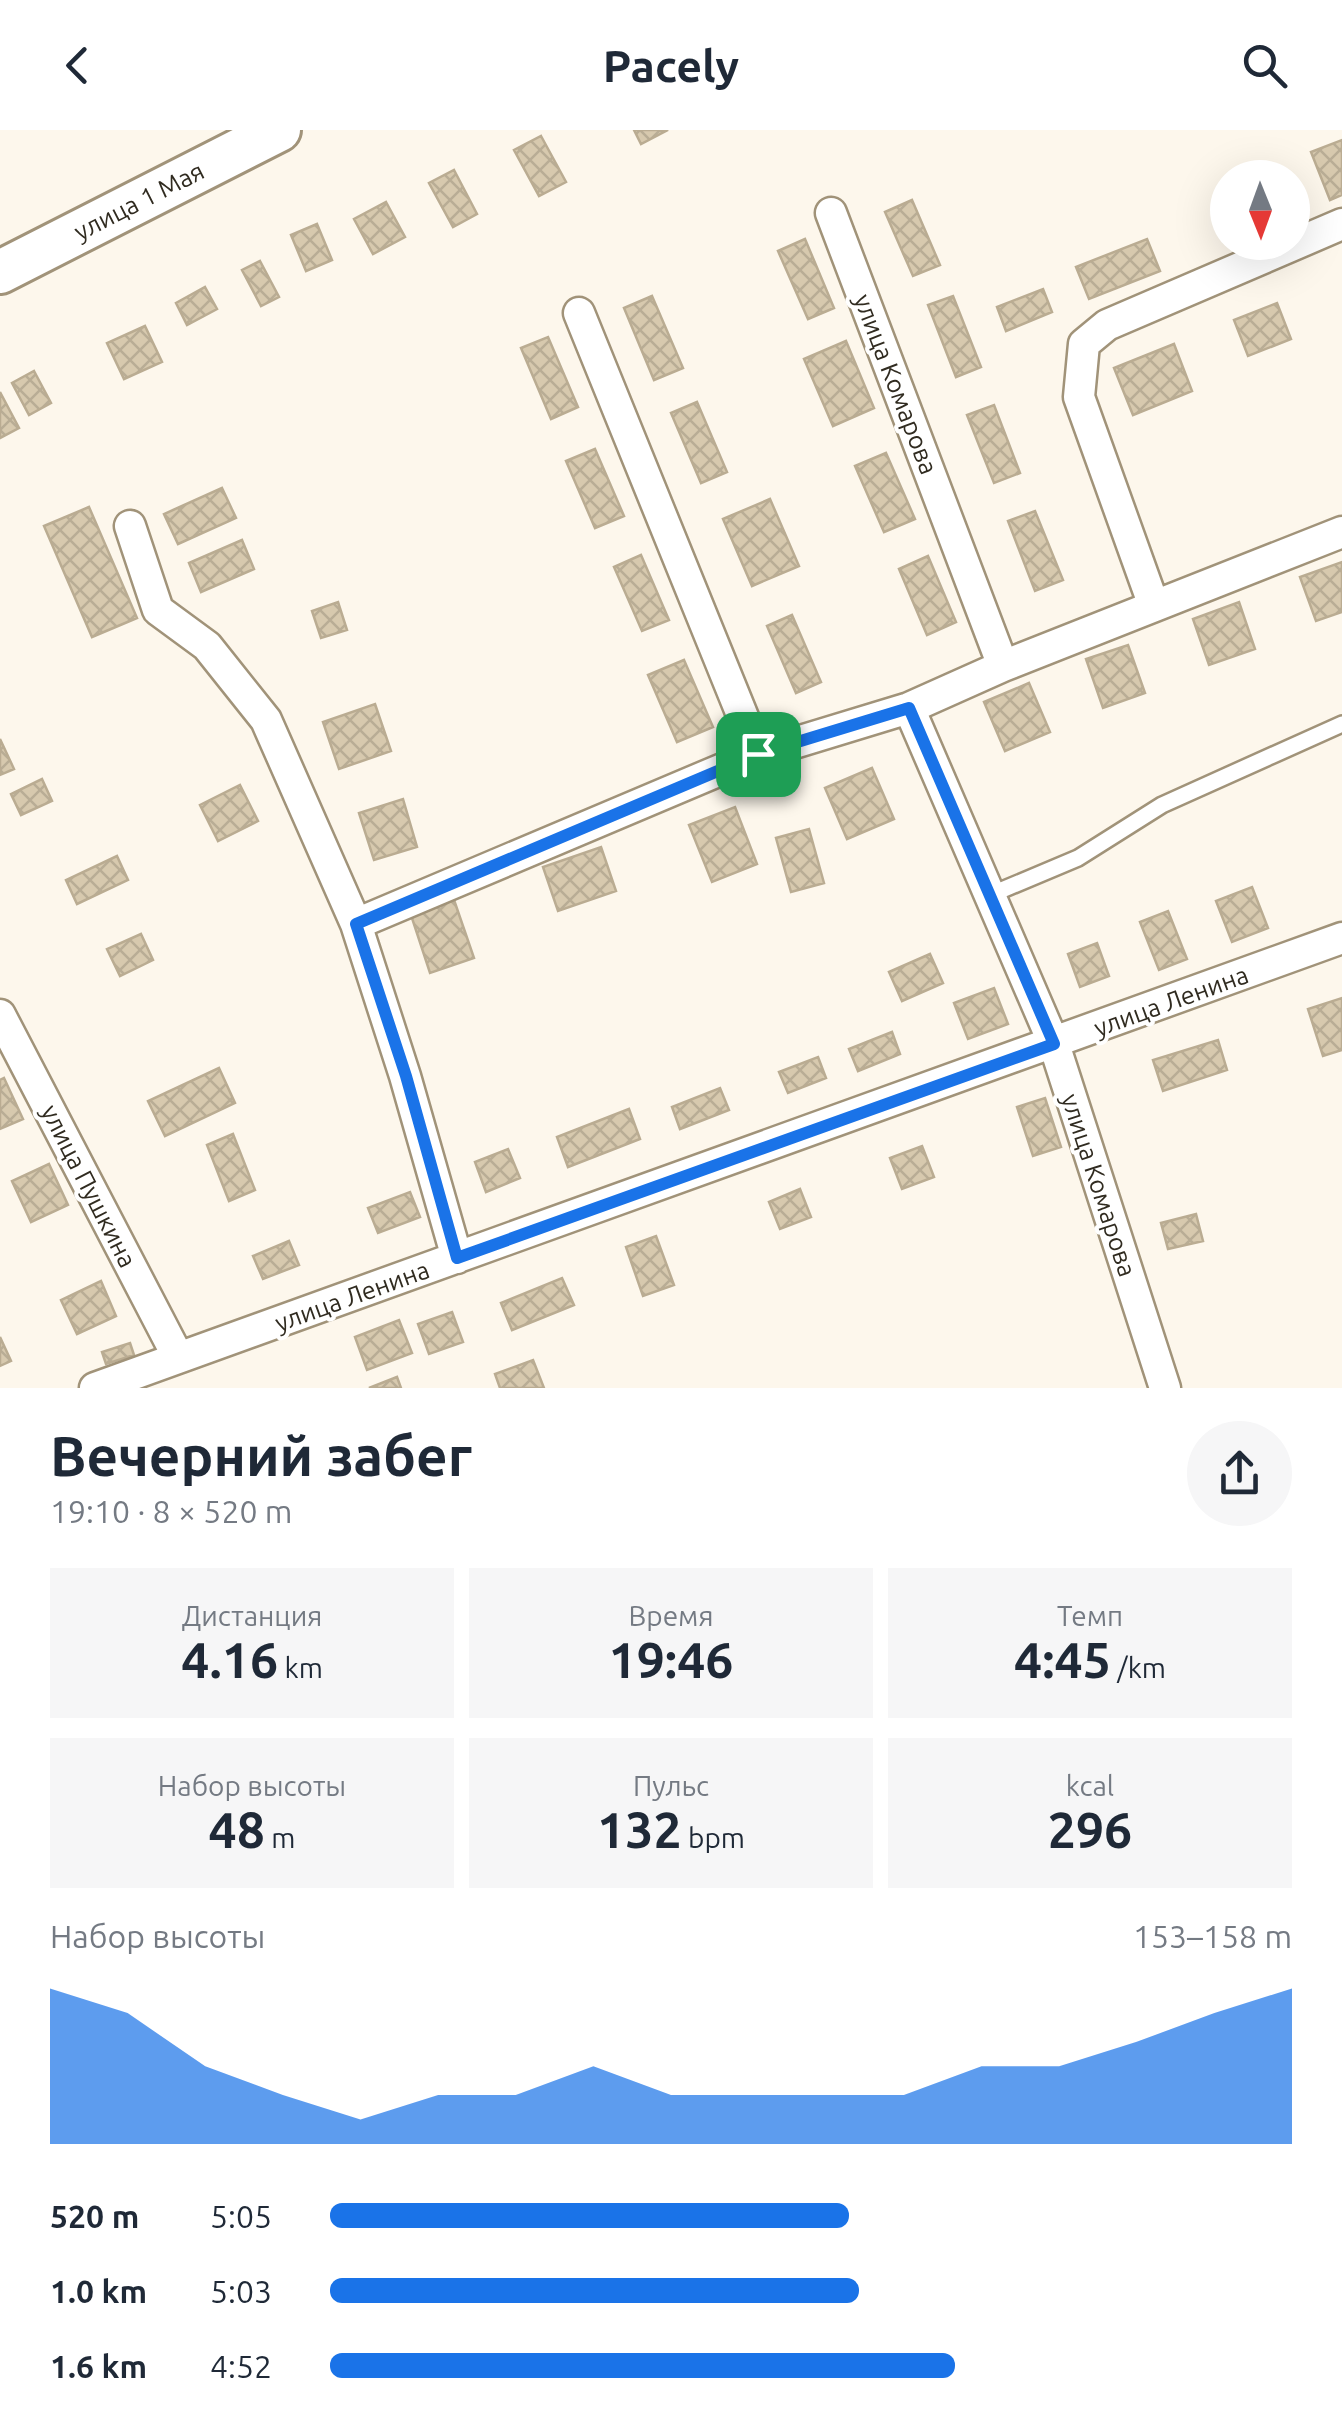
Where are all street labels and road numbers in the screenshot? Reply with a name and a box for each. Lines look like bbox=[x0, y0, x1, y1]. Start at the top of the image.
street label: улица 1 Мая bbox=[69, 156, 209, 246]
street label: улица Комарова bbox=[849, 290, 943, 478]
street label: улица Ленина bbox=[1090, 960, 1252, 1042]
street label: улица Комарова bbox=[1056, 1090, 1142, 1280]
street label: улица Пушкина bbox=[36, 1100, 142, 1272]
street label: улица Ленина bbox=[271, 1255, 433, 1337]

